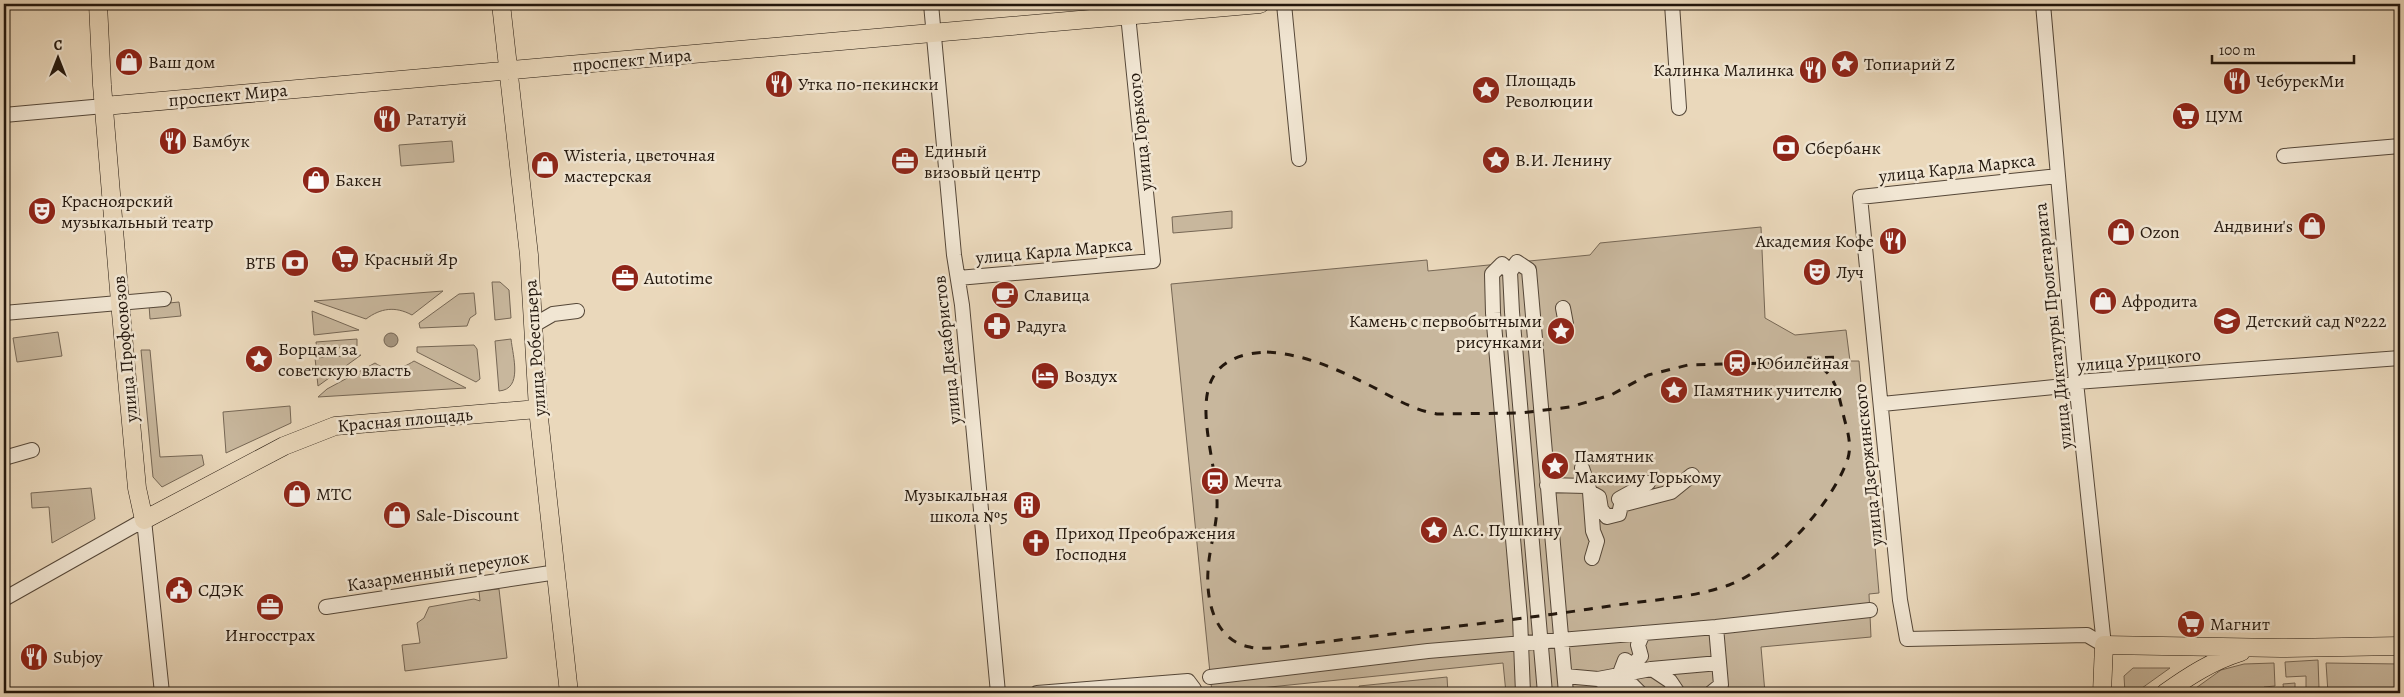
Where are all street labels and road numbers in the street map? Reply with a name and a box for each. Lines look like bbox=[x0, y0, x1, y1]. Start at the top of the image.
street label: проспект Мира bbox=[572, 43, 693, 77]
street label: улица Горького bbox=[1122, 72, 1158, 193]
street label: проспект Мира bbox=[168, 78, 289, 112]
street label: улица Карла Маркса bbox=[1877, 148, 2037, 188]
street label: улица Диктатуры Пролетариата bbox=[2028, 201, 2078, 451]
street label: улица Карла Маркса bbox=[974, 232, 1134, 270]
street label: улица Декабристов bbox=[927, 274, 967, 427]
street label: улица Профсоюзов bbox=[107, 275, 143, 424]
street label: улица Робеспьера bbox=[518, 278, 552, 418]
street label: улица Урицкого bbox=[2075, 343, 2202, 377]
street label: улица Дзержинского bbox=[1848, 383, 1889, 548]
street label: Красная площадь bbox=[336, 402, 474, 438]
street label: Казарменный переулок bbox=[345, 545, 531, 597]

